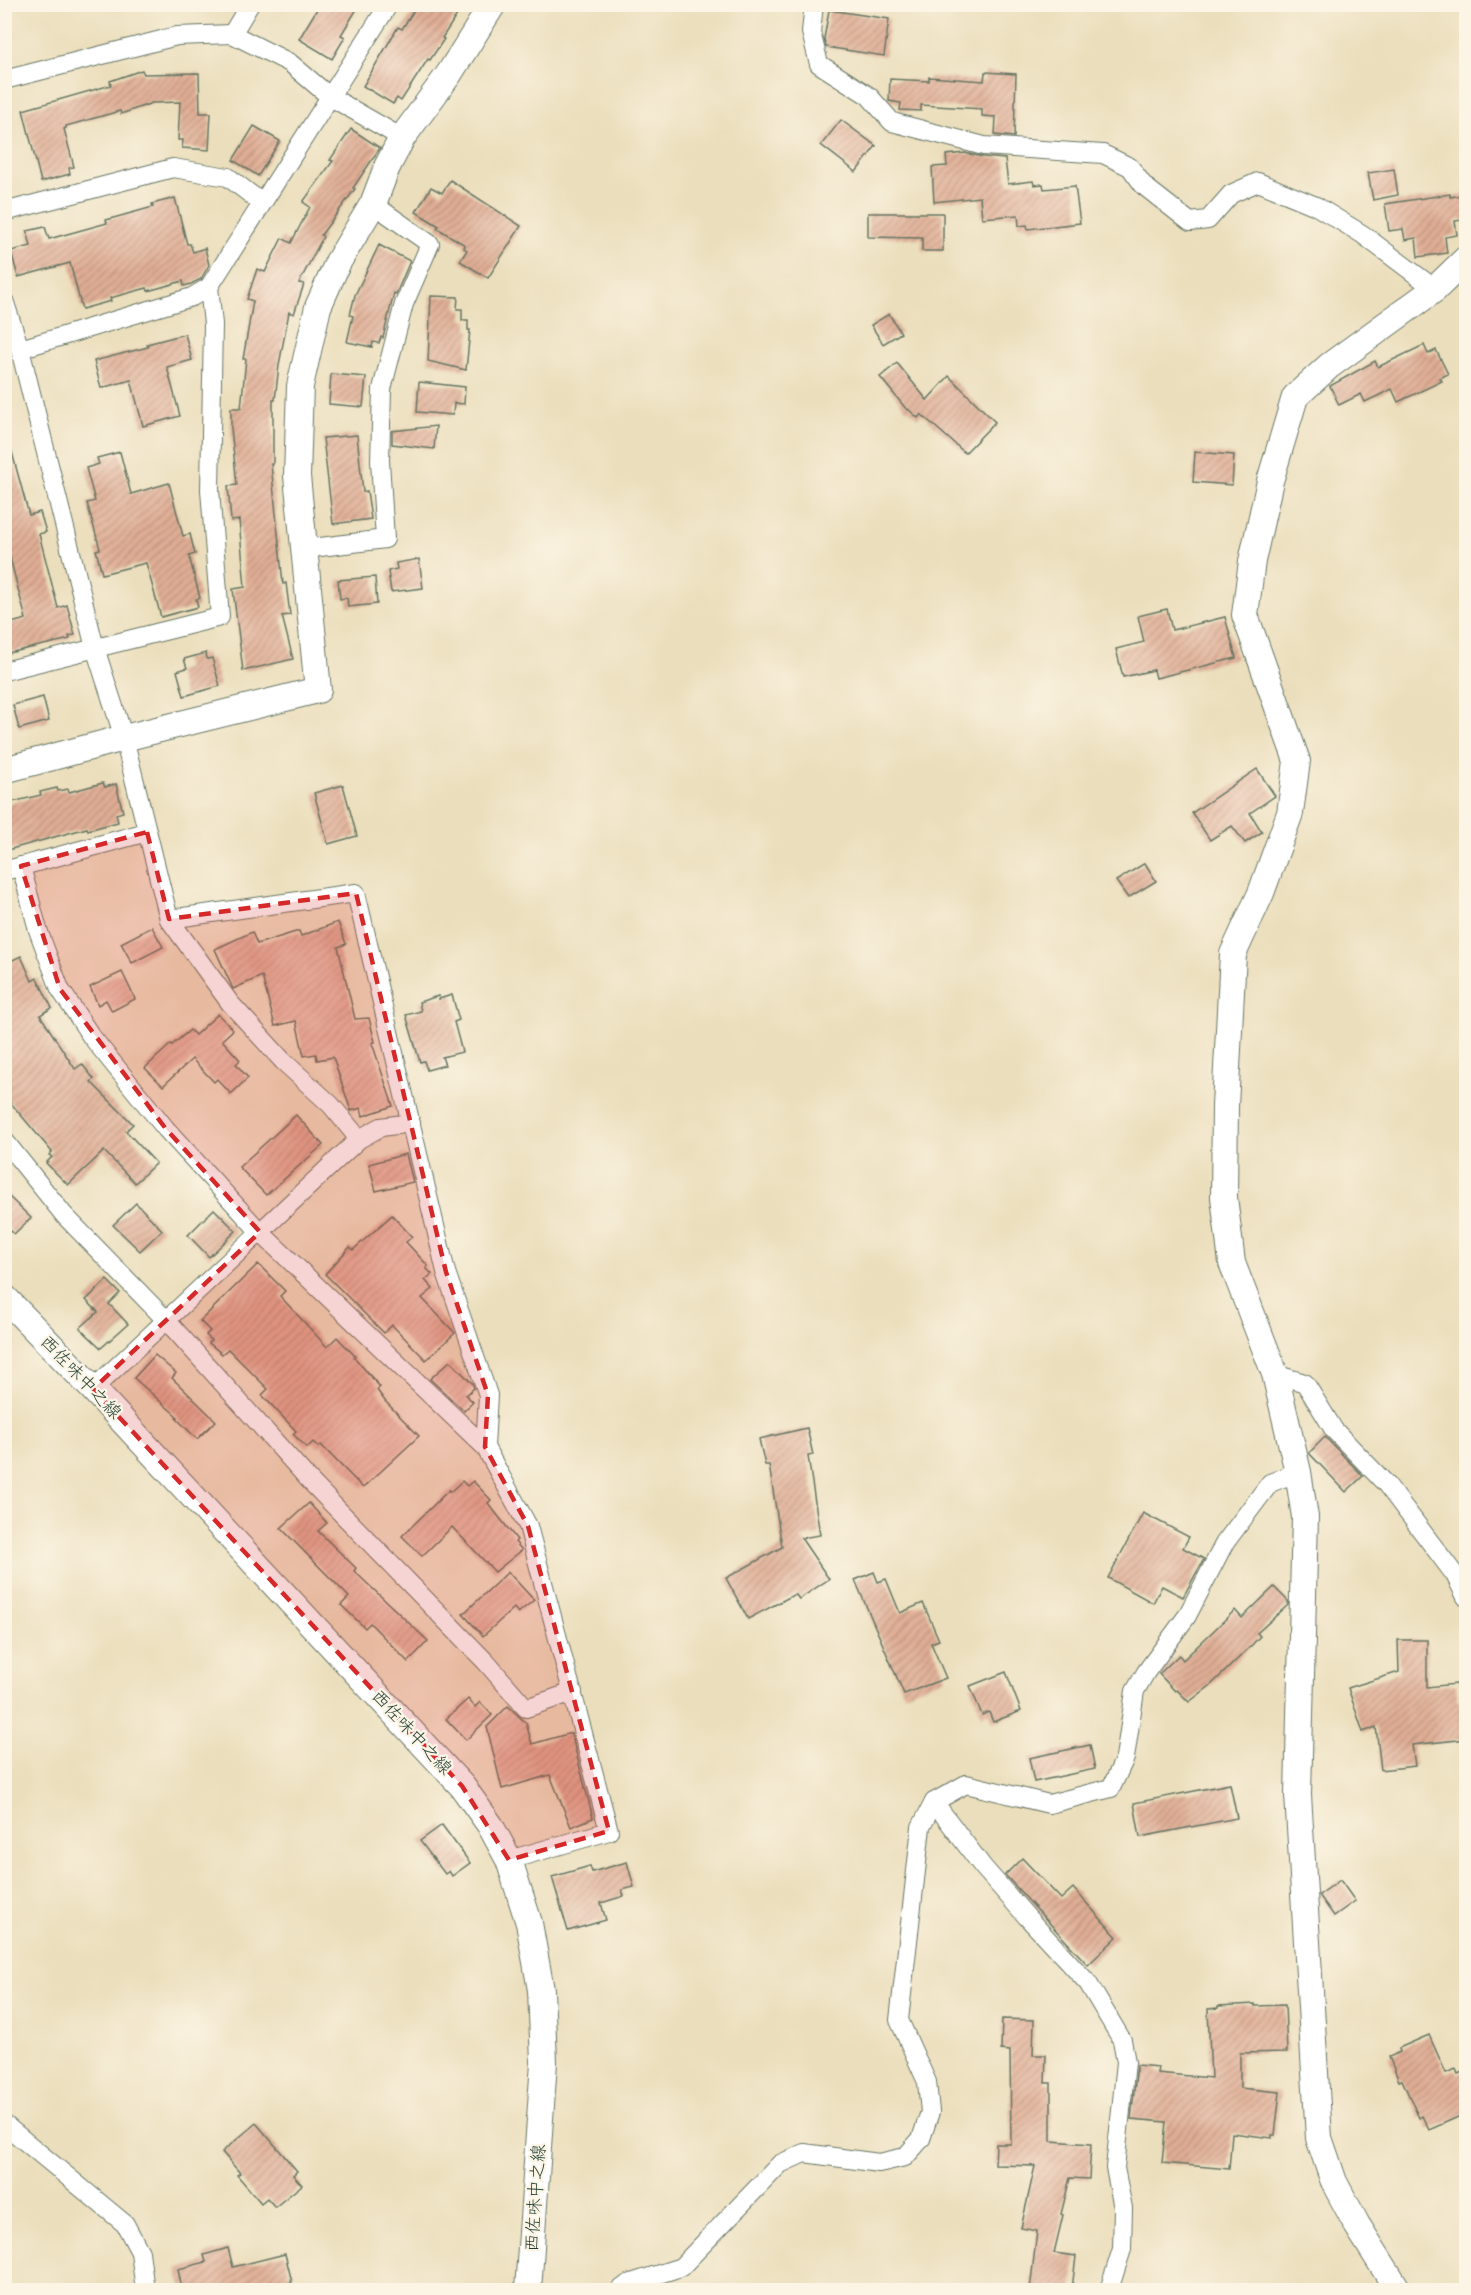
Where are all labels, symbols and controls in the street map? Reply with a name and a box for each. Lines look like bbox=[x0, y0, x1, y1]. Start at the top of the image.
street label: 西佐味中之線 bbox=[36, 1330, 127, 1423]
street label: 西佐味中之線 bbox=[367, 1684, 458, 1779]
street label: 西佐味中之線 bbox=[519, 2143, 550, 2253]

